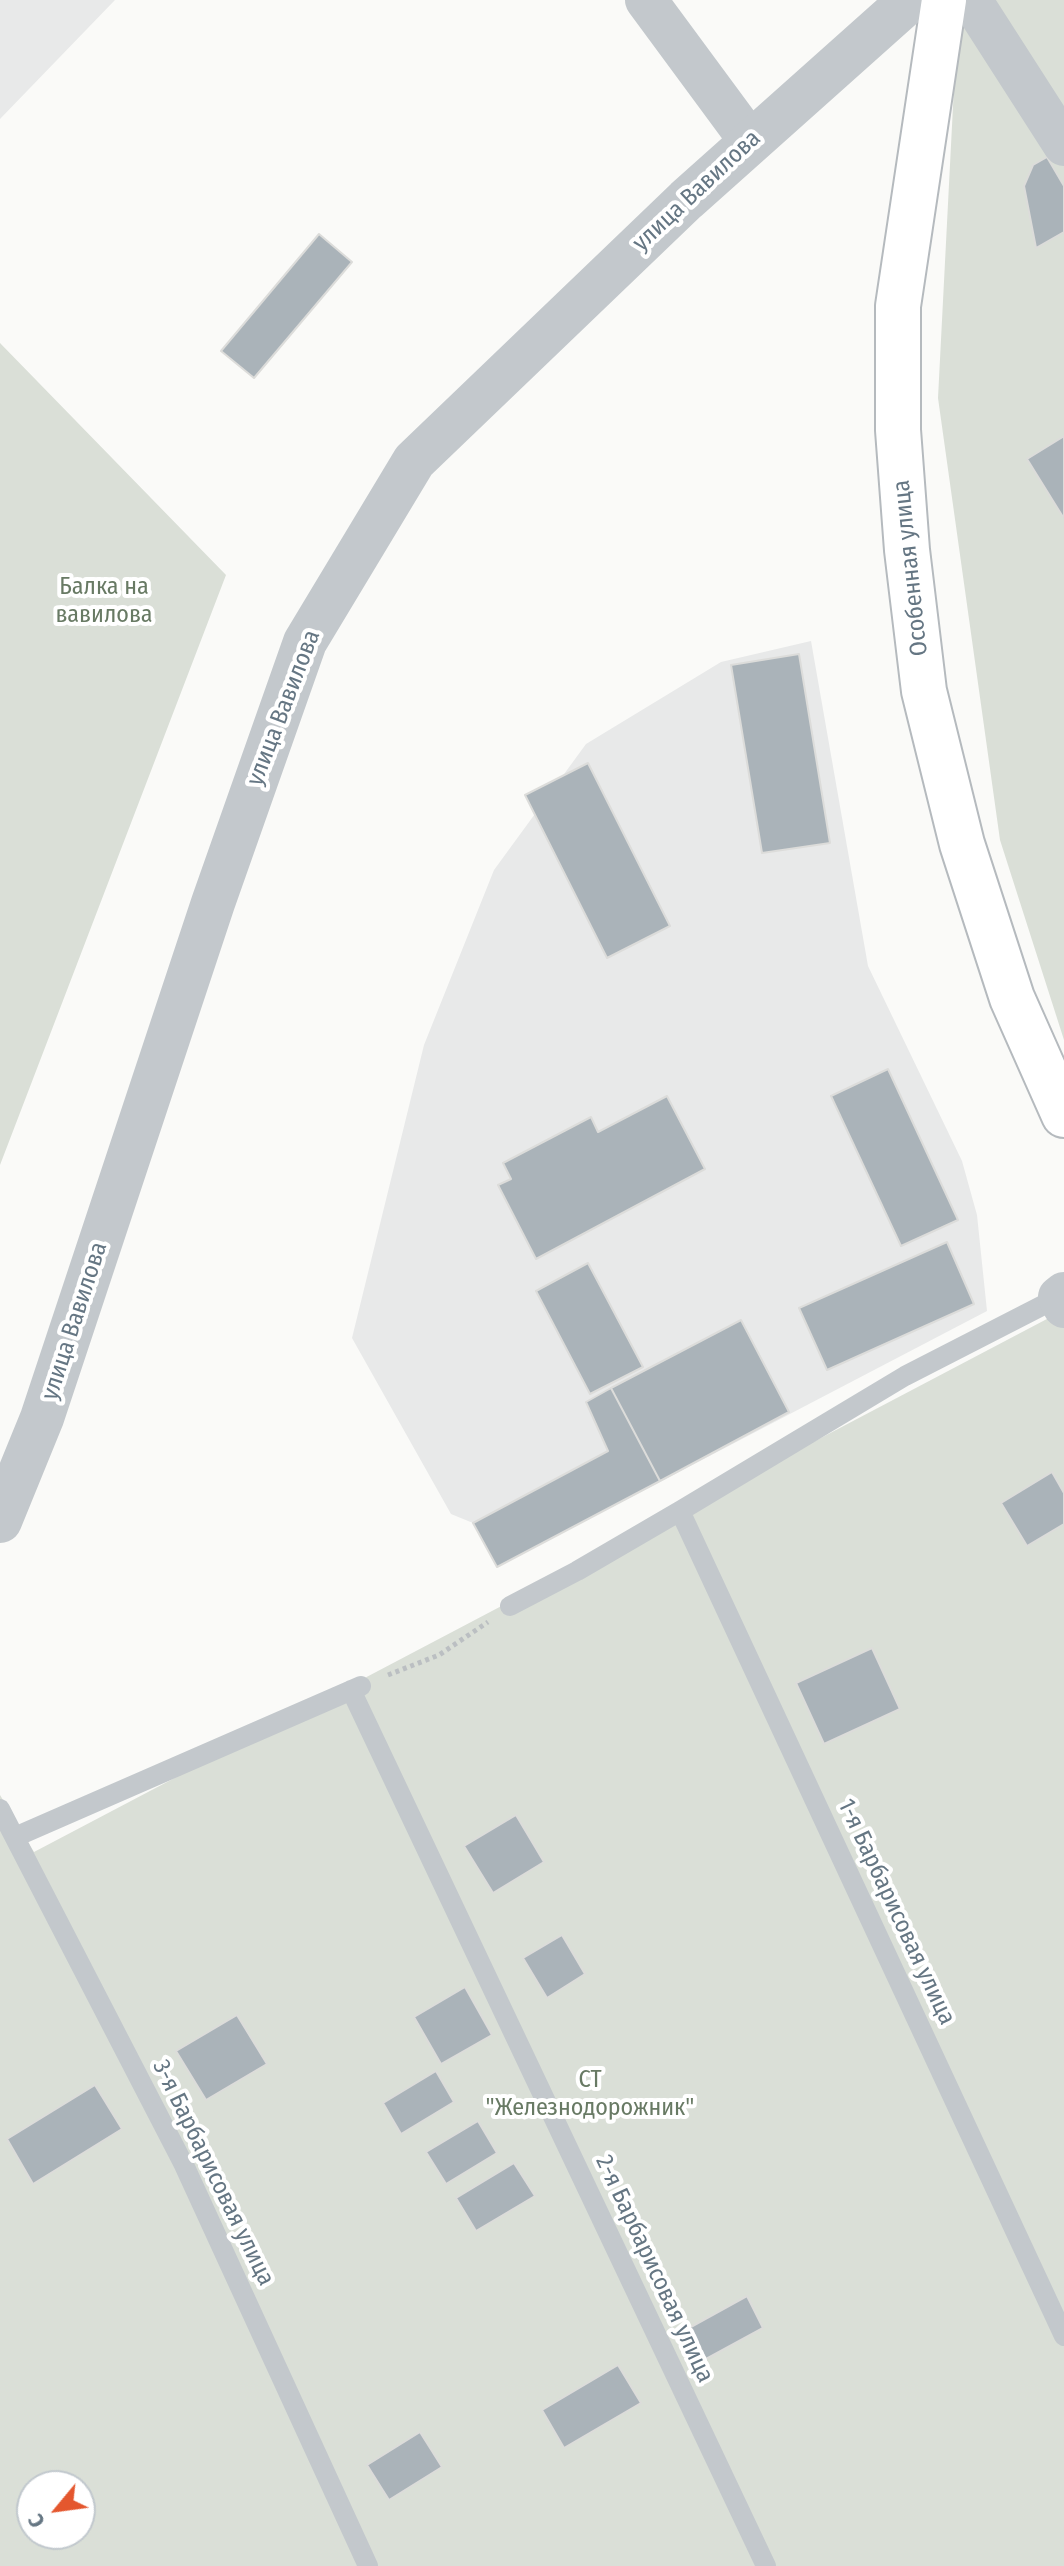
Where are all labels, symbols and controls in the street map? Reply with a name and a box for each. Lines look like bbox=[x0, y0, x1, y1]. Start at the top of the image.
street label: улица Вавилова bbox=[627, 124, 767, 258]
street label: Особенная улица bbox=[887, 479, 935, 657]
park label: Балка на вавилова bbox=[55, 573, 153, 629]
street label: улица Вавилова bbox=[241, 626, 327, 790]
street label: улица Вавилова bbox=[36, 1238, 114, 1404]
street label: 1-я Барбарисовая улица bbox=[831, 1794, 961, 2030]
street label: 3-я Барбарисовая улица bbox=[146, 2056, 280, 2290]
park label: СТ "Железнодорожник" bbox=[486, 2066, 694, 2122]
street label: 2-я Барбарисовая улица bbox=[589, 2151, 719, 2387]
north arrow bbox=[16, 2470, 96, 2550]
text: С bbox=[22, 2509, 51, 2532]

